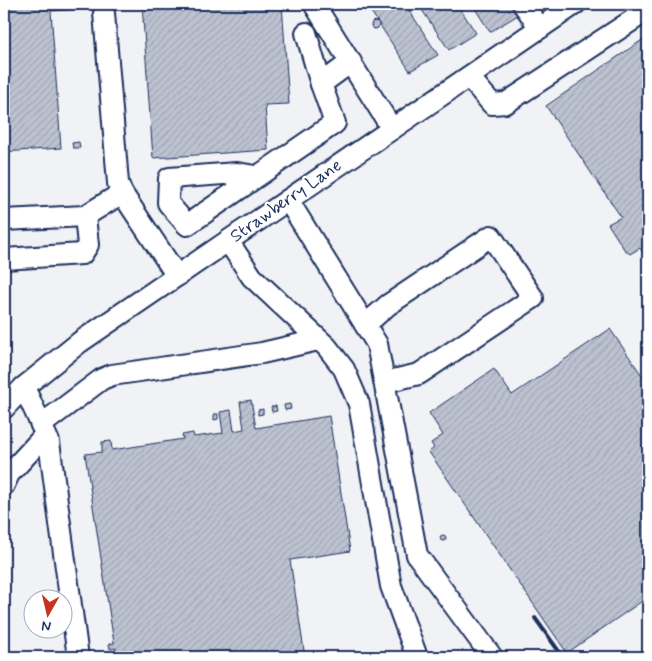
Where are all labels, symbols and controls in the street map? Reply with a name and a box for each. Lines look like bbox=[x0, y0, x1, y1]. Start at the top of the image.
street label: Strawberry Lane bbox=[225, 154, 347, 248]
north arrow bbox=[22, 588, 72, 638]
text: N bbox=[40, 616, 52, 635]

